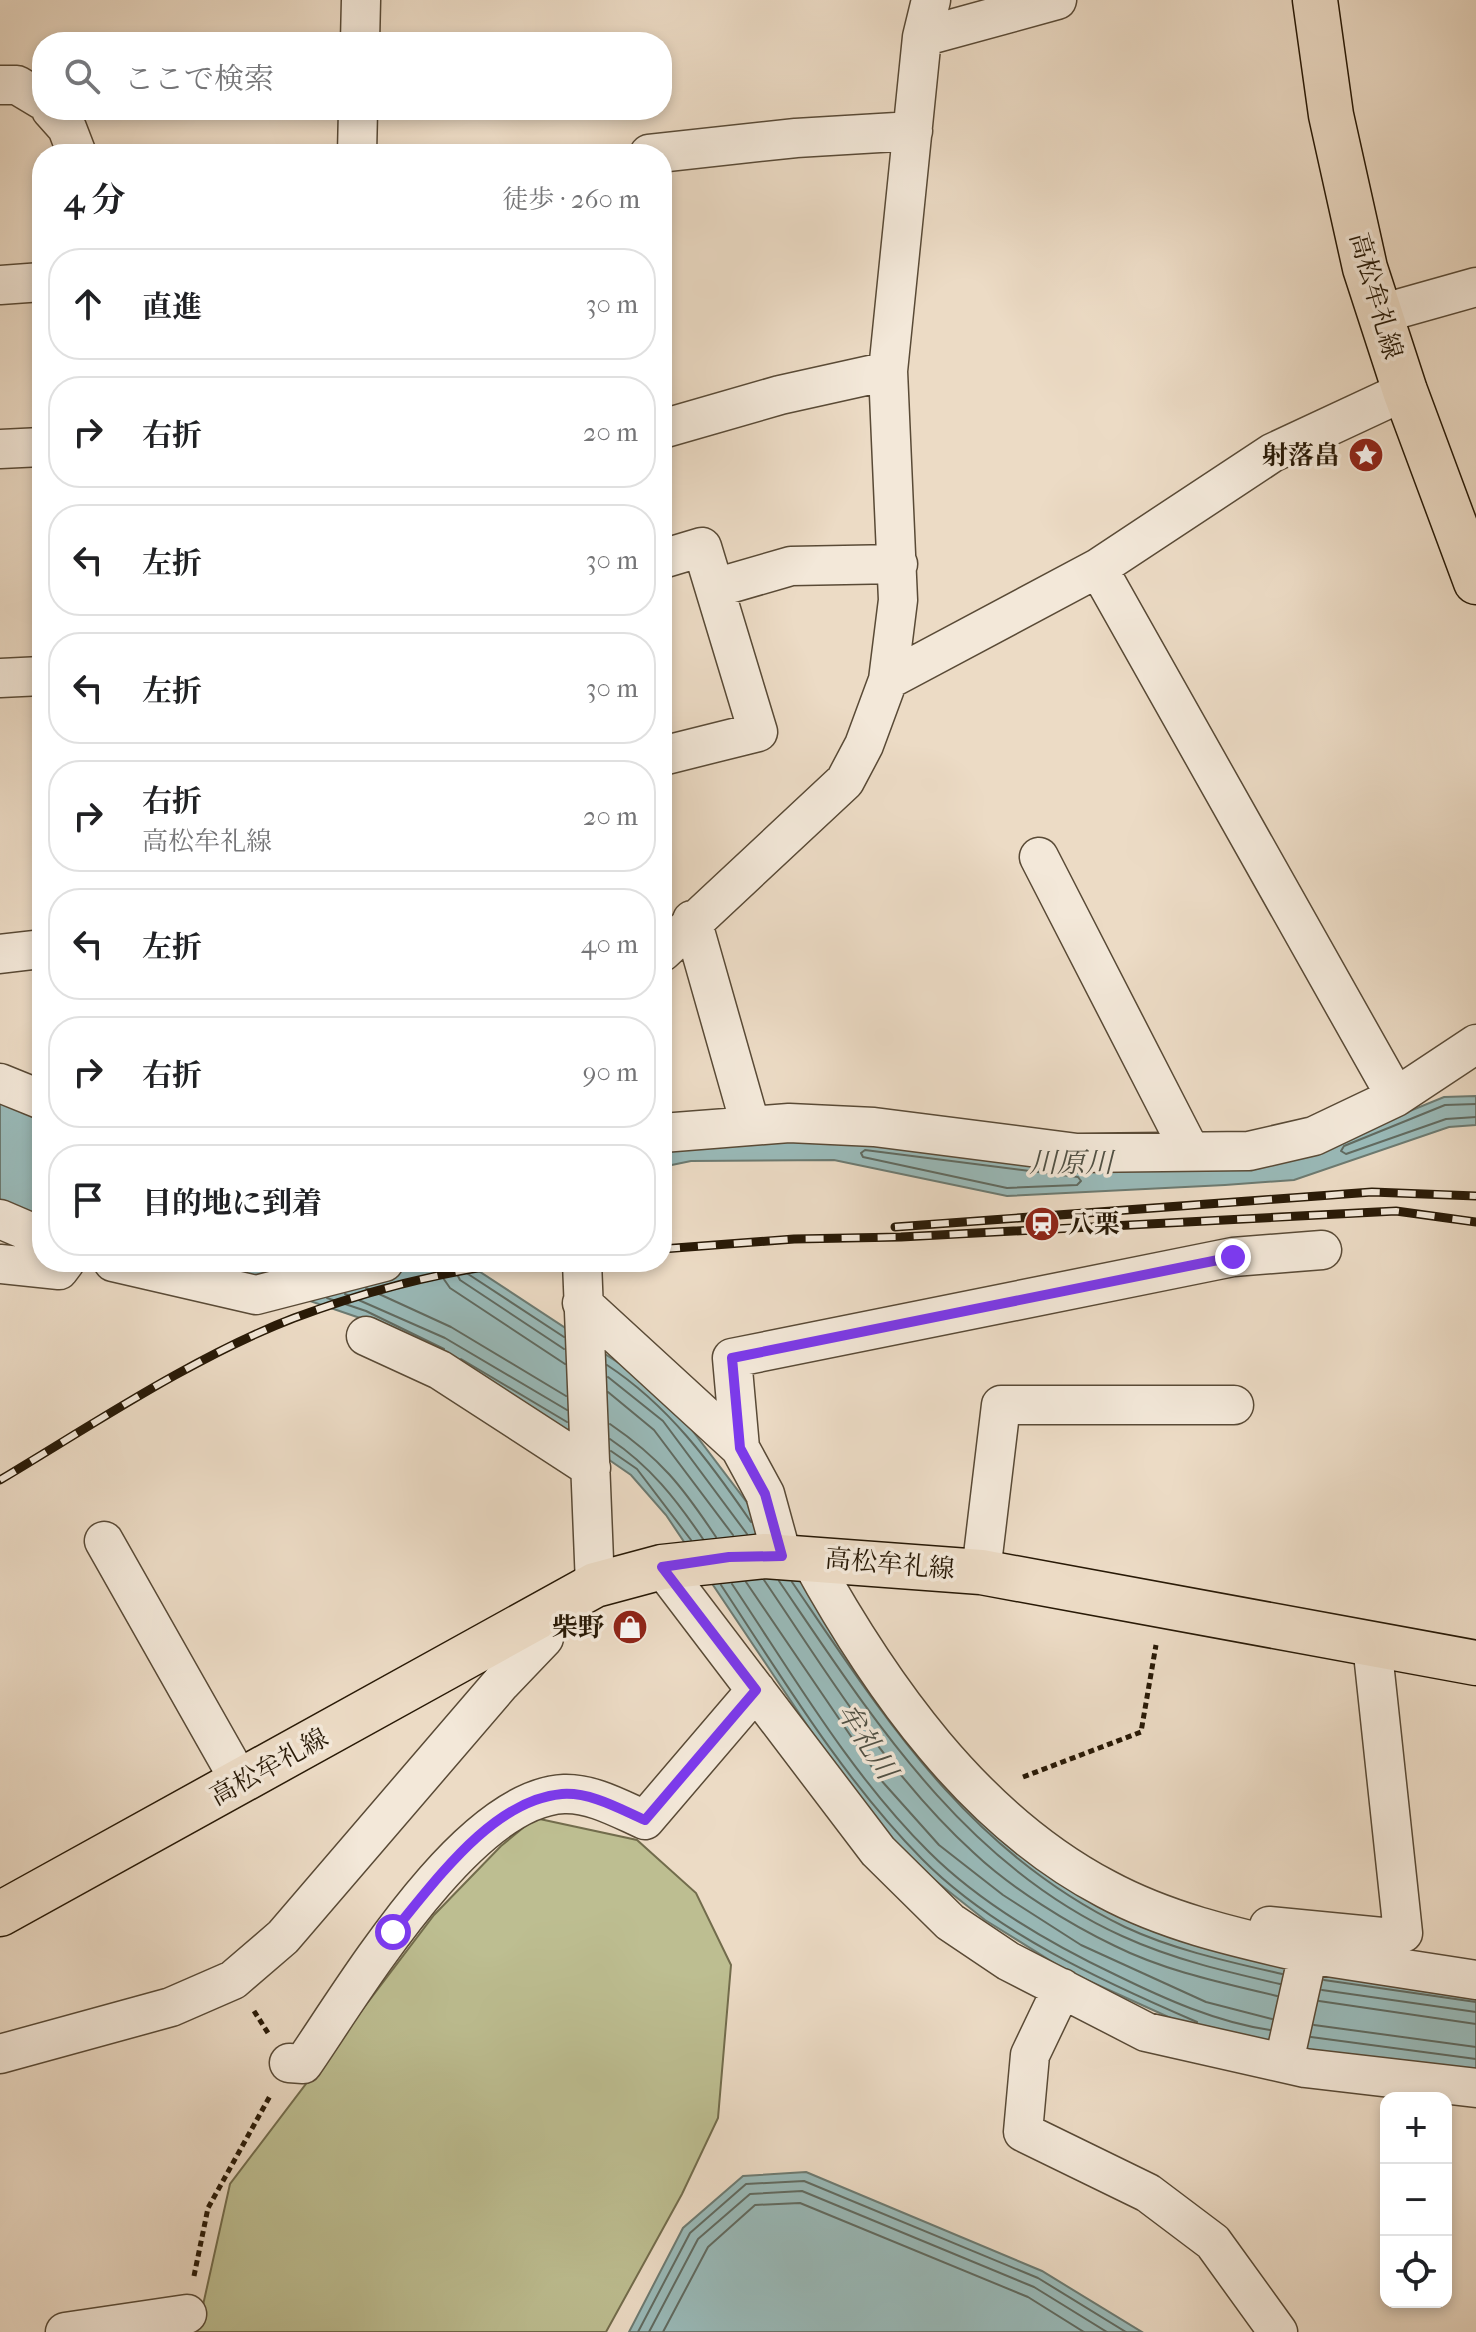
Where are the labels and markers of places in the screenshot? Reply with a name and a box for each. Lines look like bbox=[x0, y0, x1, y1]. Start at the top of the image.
place icon: 射落畠 bbox=[1347, 436, 1385, 474]
place label: 射落畠 bbox=[1262, 440, 1340, 471]
station icon: 八栗 bbox=[1023, 1205, 1061, 1243]
place label: 八栗 bbox=[1068, 1209, 1120, 1240]
shop icon: 柴野 bbox=[611, 1608, 649, 1646]
place label: 柴野 bbox=[552, 1612, 604, 1643]

